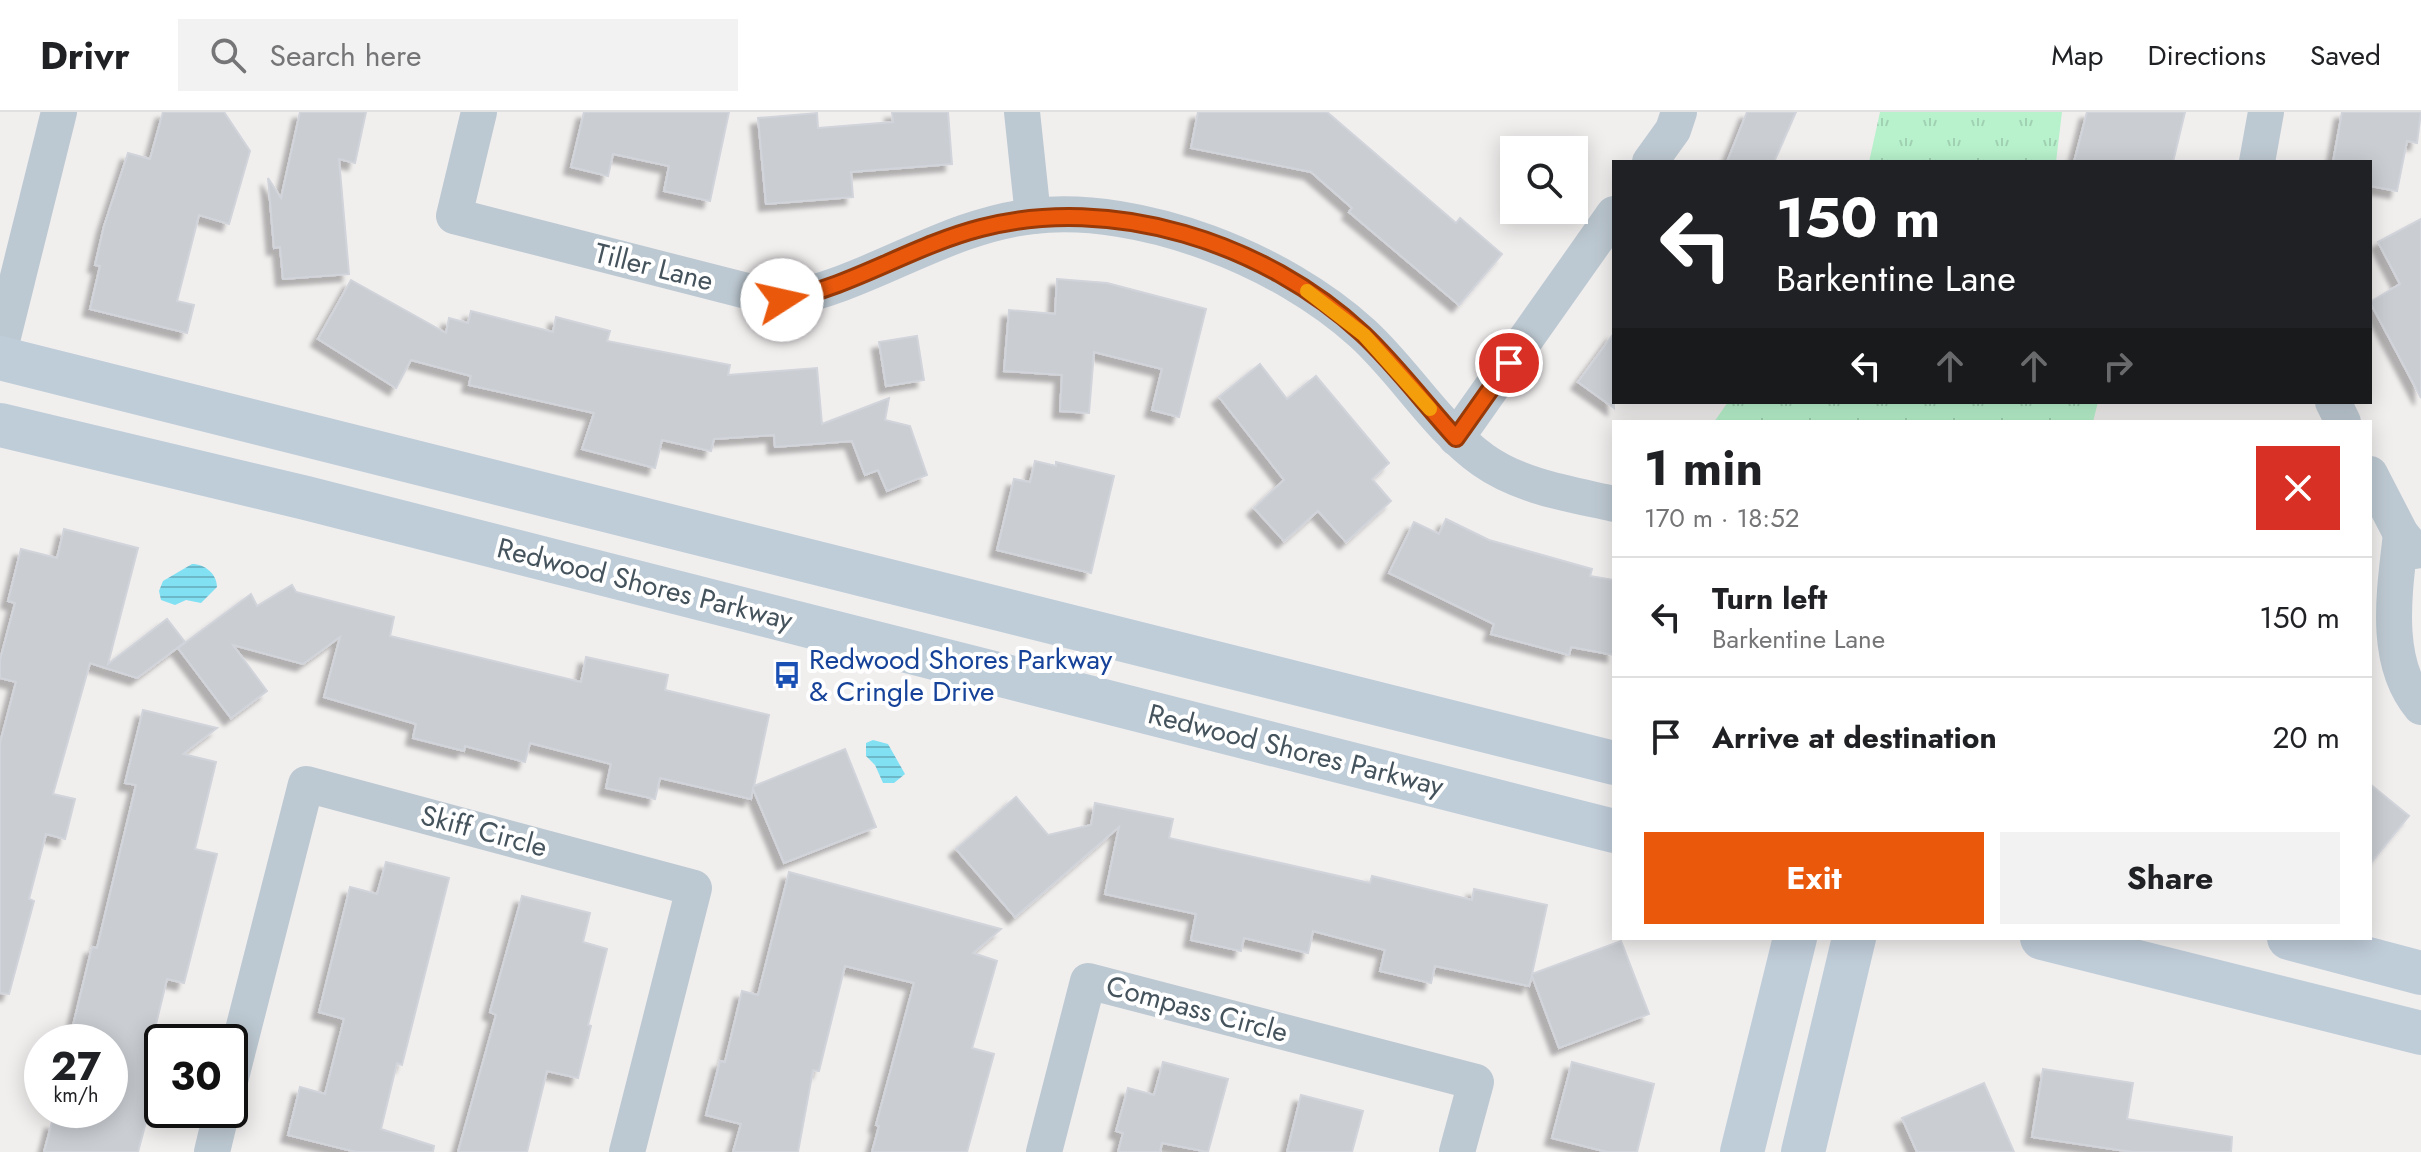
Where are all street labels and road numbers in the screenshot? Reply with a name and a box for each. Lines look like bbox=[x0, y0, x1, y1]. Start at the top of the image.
street label: Tiller Lane bbox=[590, 232, 718, 302]
street label: Redwood Shores Parkway bbox=[493, 527, 798, 641]
street label: Redwood Shores Parkway bbox=[1144, 693, 1449, 807]
street label: Skiff Circle bbox=[416, 794, 552, 868]
street label: Compass Circle bbox=[1102, 965, 1292, 1053]

